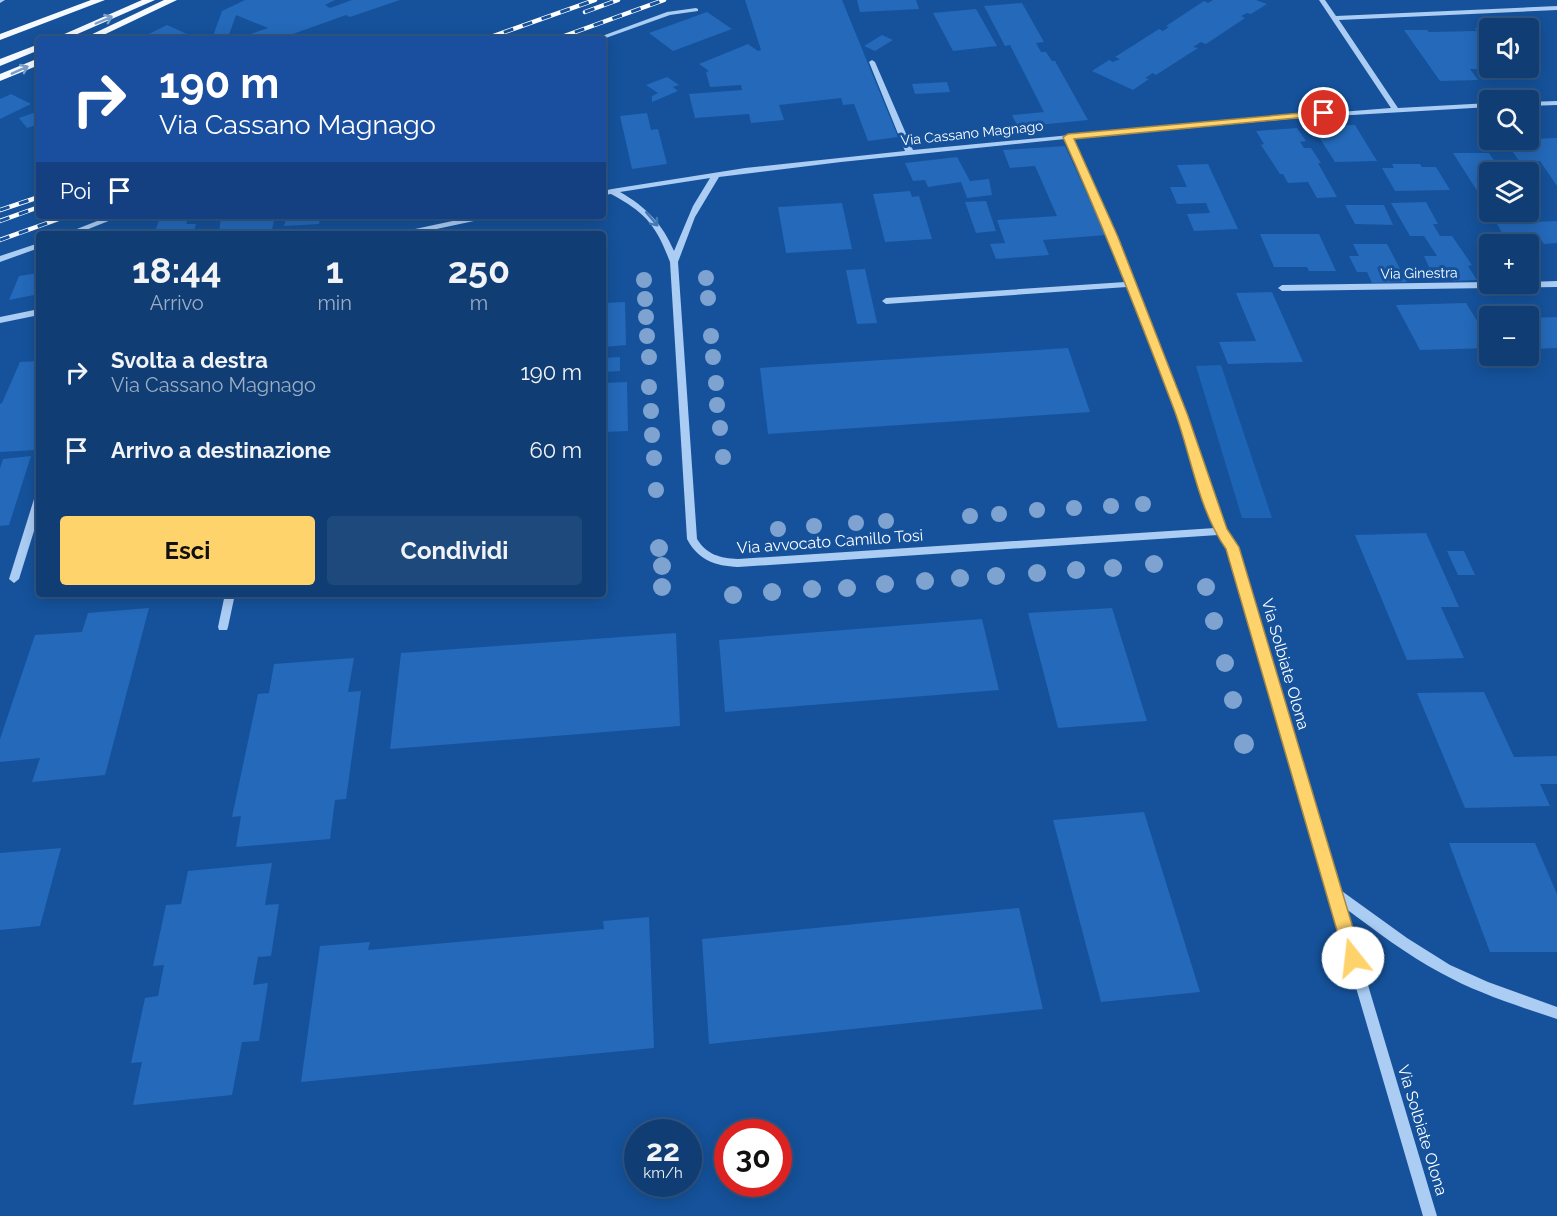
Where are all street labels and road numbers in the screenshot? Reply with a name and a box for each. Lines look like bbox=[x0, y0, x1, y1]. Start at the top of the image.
street label: Via Cassano Magnago bbox=[900, 118, 1044, 148]
street label: Via Ginestra bbox=[1380, 264, 1458, 282]
street label: Via avvocato Camillo Tosi bbox=[736, 526, 924, 557]
street label: Via Solbiate Olona bbox=[1258, 596, 1313, 732]
street label: Via Solbiate Olona bbox=[1394, 1063, 1451, 1198]

